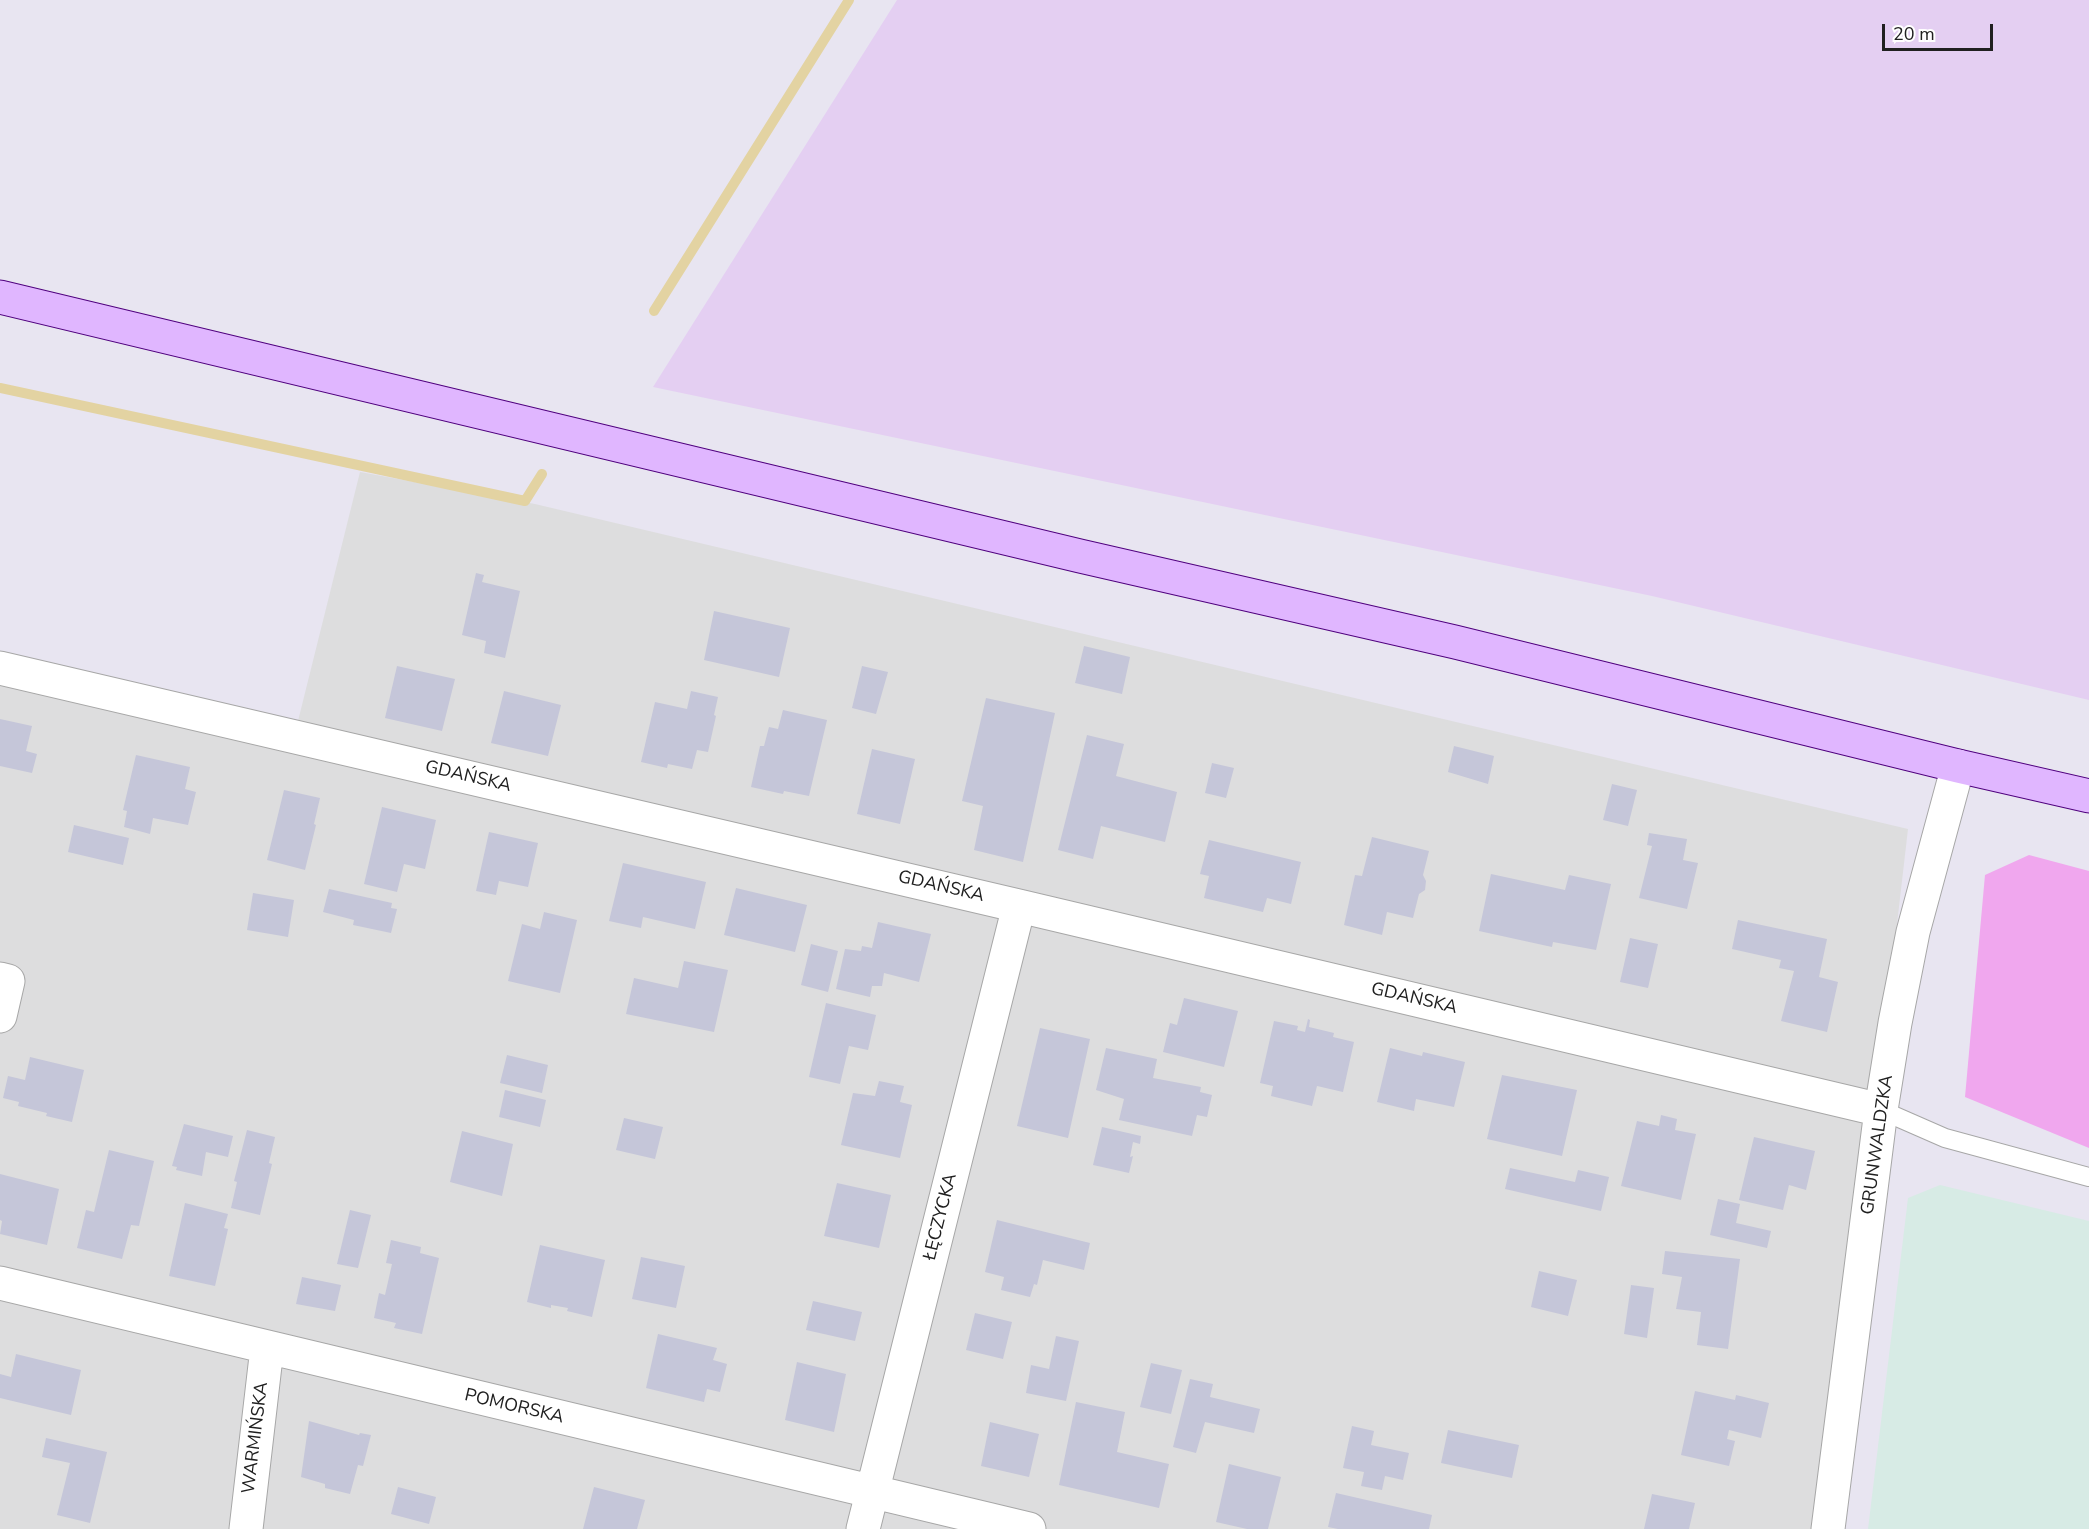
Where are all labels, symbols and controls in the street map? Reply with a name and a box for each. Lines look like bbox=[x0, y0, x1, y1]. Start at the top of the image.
scale bar bbox=[1885, 12, 1996, 50]
text: 20 m bbox=[1893, 22, 1935, 46]
street label: GDAŃSKA bbox=[423, 757, 513, 797]
street label: GDAŃSKA bbox=[896, 867, 986, 907]
street label: GDAŃSKA bbox=[1369, 979, 1459, 1019]
street label: GRUNWALDZKA bbox=[1858, 1074, 1898, 1216]
street label: ŁĘCZYCKA bbox=[920, 1171, 962, 1263]
street label: WARMIŃSKA bbox=[238, 1381, 274, 1495]
street label: POMORSKA bbox=[462, 1385, 566, 1429]

